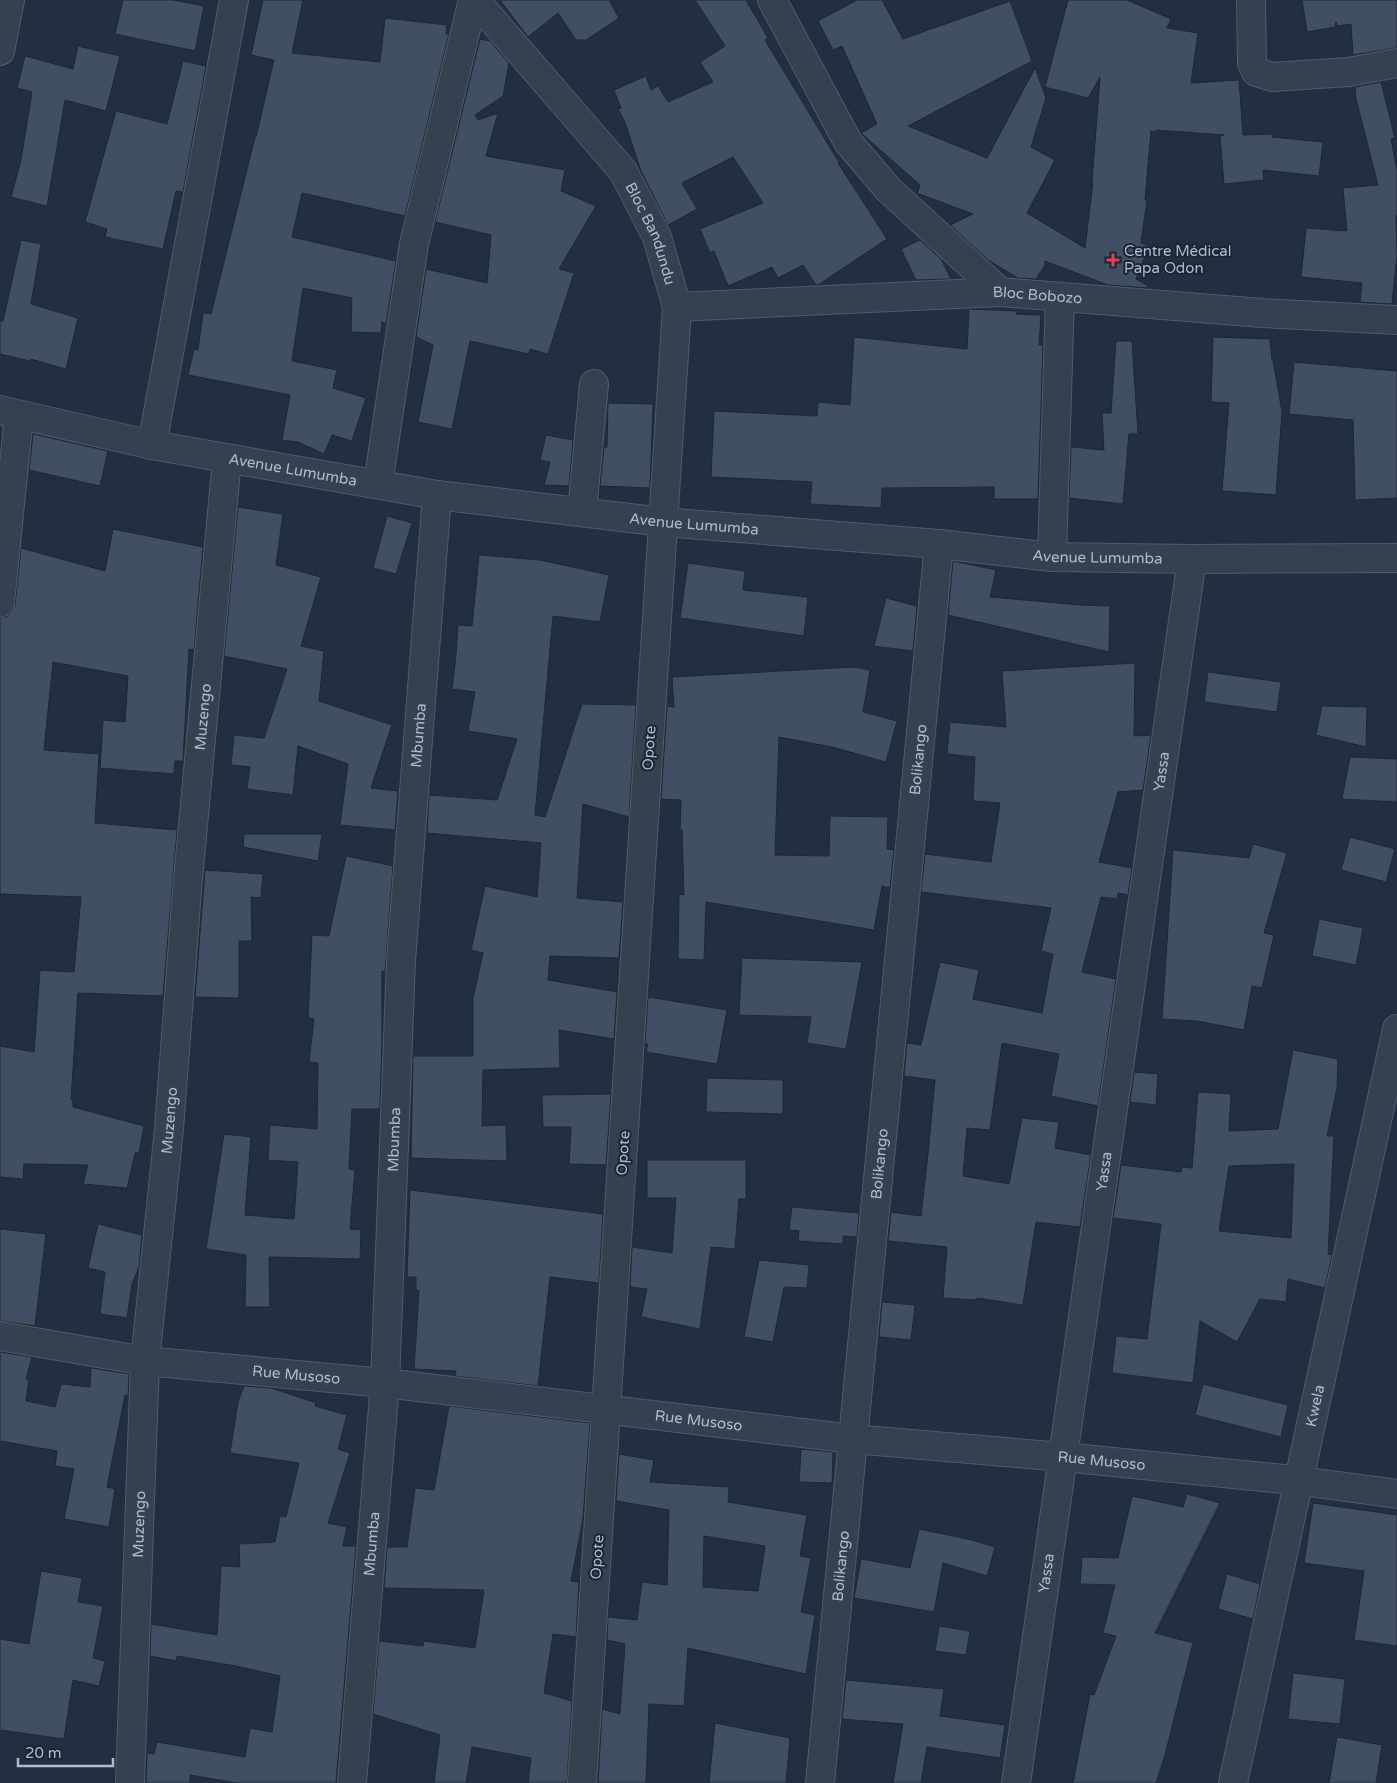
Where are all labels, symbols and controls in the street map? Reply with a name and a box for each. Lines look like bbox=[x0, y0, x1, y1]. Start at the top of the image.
street label: Bloc Bandundu bbox=[621, 179, 679, 287]
place label: Centre Médical Papa Odon bbox=[1124, 242, 1231, 277]
marker: Centre Médical Papa Odon bbox=[1106, 253, 1120, 267]
street label: Bloc Bobozo bbox=[992, 283, 1083, 308]
street label: Avenue Lumumba bbox=[227, 450, 358, 490]
street label: Avenue Lumumba bbox=[628, 509, 759, 539]
street label: Avenue Lumumba bbox=[1032, 546, 1163, 568]
street label: Muzengo bbox=[191, 683, 215, 751]
street label: Mbumba bbox=[407, 702, 430, 768]
street label: Bolikango bbox=[906, 723, 931, 796]
street label: Opote bbox=[638, 725, 660, 771]
street label: Yassa bbox=[1150, 750, 1173, 792]
street label: Muzengo bbox=[157, 1086, 181, 1155]
street label: Mbumba bbox=[384, 1107, 404, 1172]
street label: Bolikango bbox=[867, 1128, 892, 1200]
street label: Opote bbox=[612, 1130, 634, 1176]
street label: Yassa bbox=[1092, 1150, 1116, 1192]
street label: Rue Musoso bbox=[251, 1362, 341, 1388]
street label: Kwela bbox=[1302, 1383, 1328, 1429]
street label: Rue Musoso bbox=[654, 1406, 744, 1435]
street label: Rue Musoso bbox=[1057, 1448, 1146, 1474]
street label: Muzengo bbox=[129, 1490, 149, 1558]
street label: Mbumba bbox=[360, 1511, 383, 1577]
street label: Bolikango bbox=[828, 1530, 853, 1602]
street label: Opote bbox=[586, 1534, 608, 1580]
street label: Yassa bbox=[1034, 1552, 1058, 1594]
scale bar bbox=[18, 1736, 112, 1768]
text: 20 m bbox=[25, 1744, 62, 1762]

